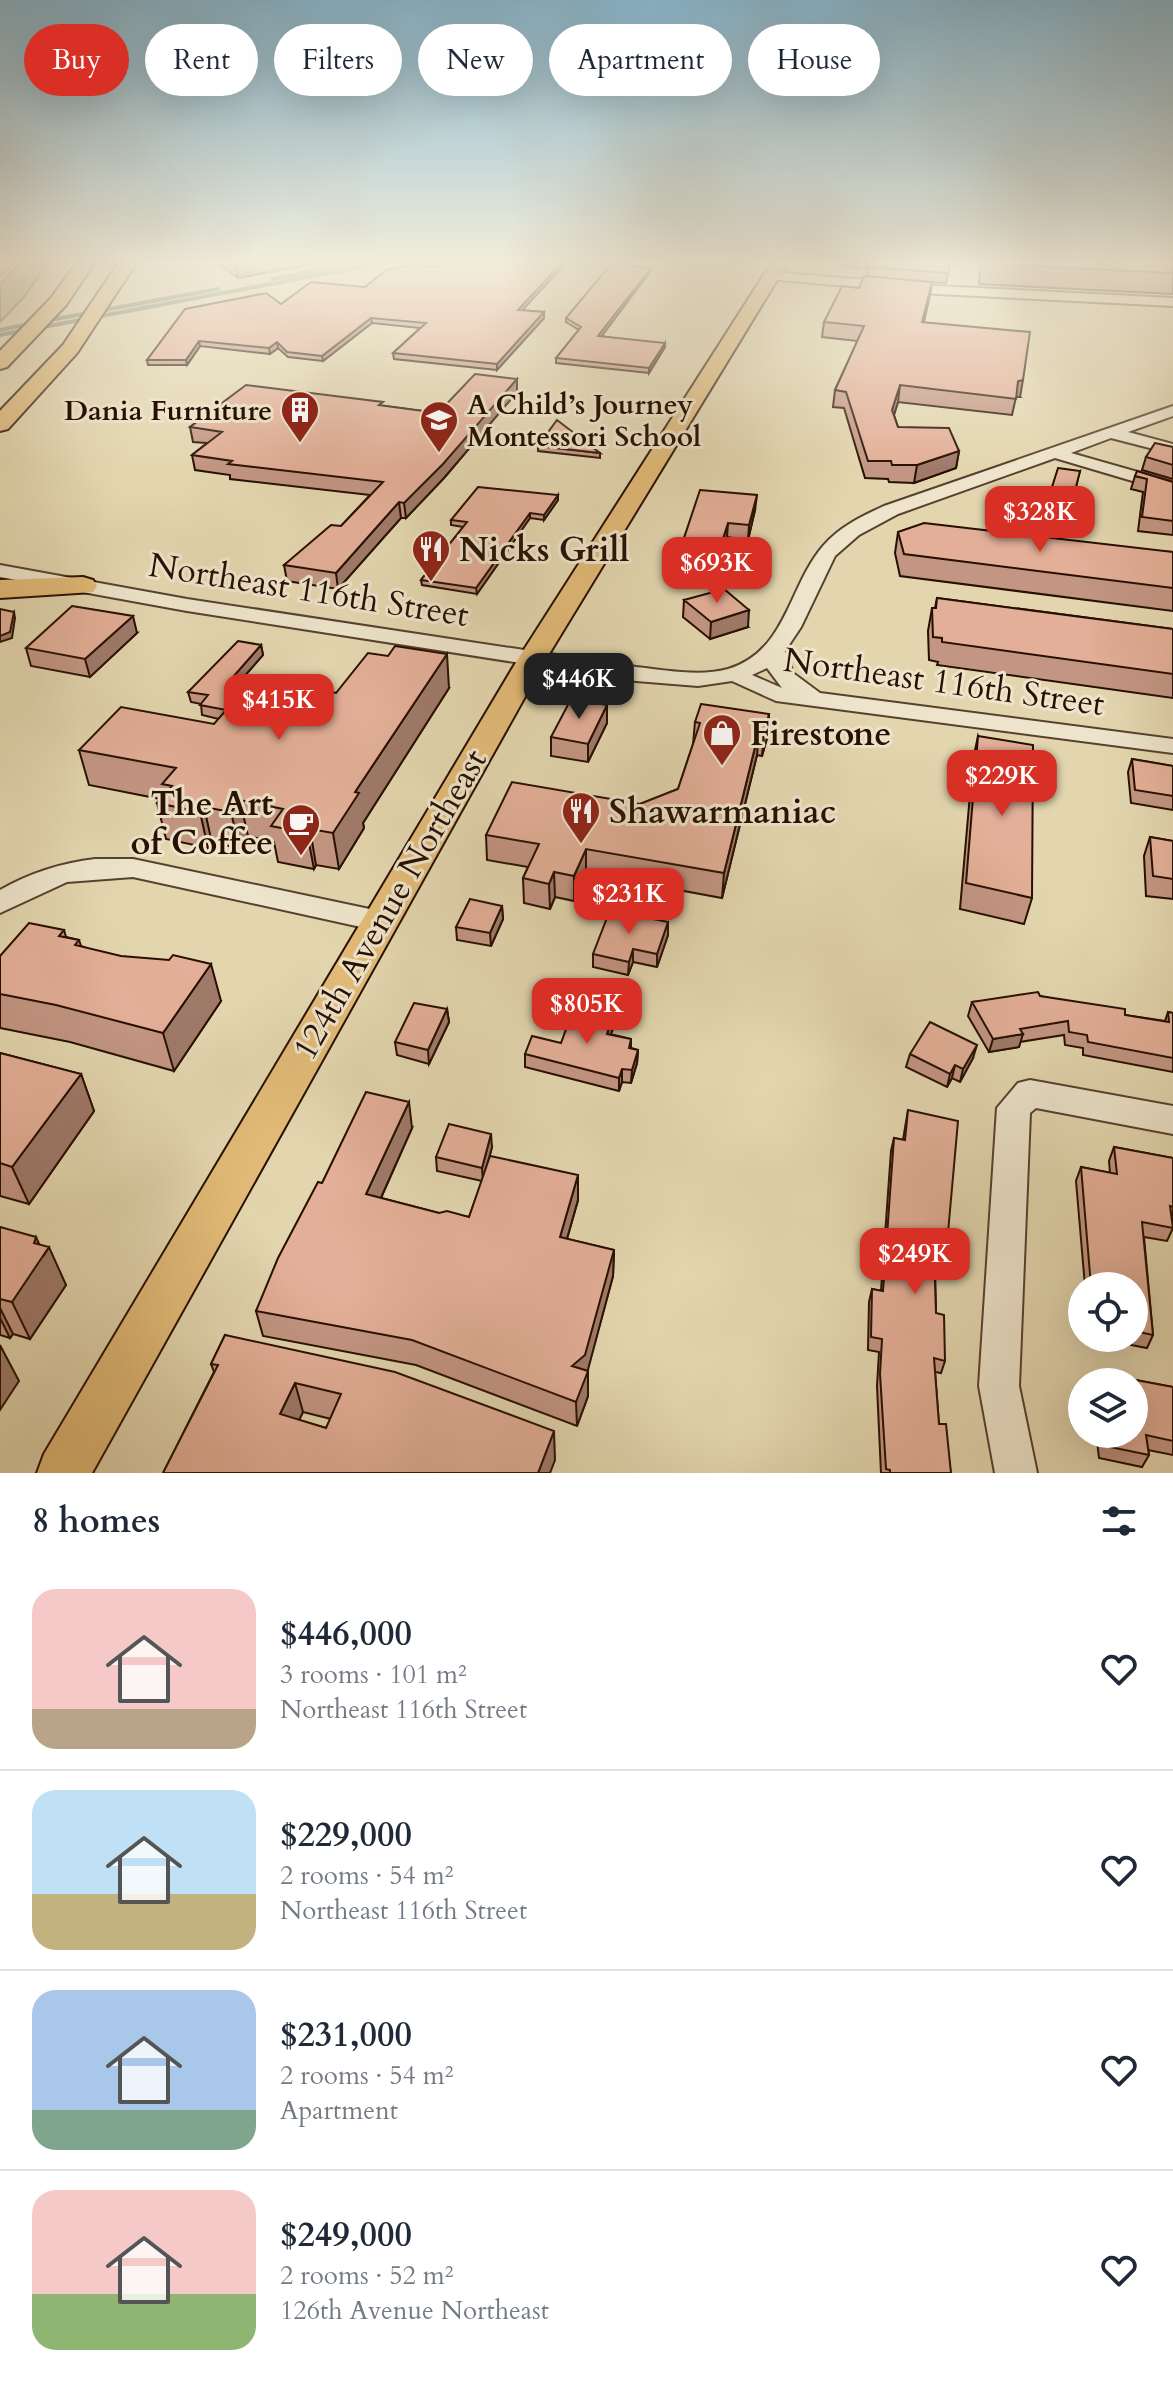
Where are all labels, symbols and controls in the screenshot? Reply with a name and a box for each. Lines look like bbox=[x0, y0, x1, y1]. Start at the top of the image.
chip: Buy bbox=[24, 24, 129, 96]
chip: Rent bbox=[145, 24, 258, 96]
chip: Filters bbox=[274, 24, 402, 96]
chip: New bbox=[418, 24, 533, 96]
chip: Apartment bbox=[549, 24, 732, 96]
chip: House bbox=[748, 24, 880, 96]
place label: A Child’s Journey Montessori School bbox=[467, 386, 701, 456]
building icon: Dania Furniture bbox=[279, 389, 321, 444]
place label: Dania Furniture bbox=[64, 392, 272, 430]
school or university icon: A Child’s Journey Montessori School bbox=[418, 399, 460, 454]
pin: $328K bbox=[984, 486, 1096, 554]
text: $328K bbox=[1003, 494, 1077, 529]
place label: Nicks Grill bbox=[459, 527, 629, 573]
restaurant icon: Nicks Grill bbox=[410, 528, 452, 583]
pin: $693K bbox=[661, 537, 773, 605]
street label: Northeast 116th Street bbox=[146, 542, 472, 638]
text: $693K bbox=[680, 545, 754, 580]
street label: Northeast 116th Street bbox=[781, 637, 1107, 727]
pin: $446K bbox=[523, 653, 635, 721]
text: $446K bbox=[542, 661, 616, 696]
pin: $415K bbox=[223, 674, 335, 742]
text: $415K bbox=[242, 682, 316, 717]
place label: Firestone bbox=[750, 711, 891, 757]
shop icon: Firestone bbox=[701, 712, 743, 767]
street label: 124th Avenue Northeast bbox=[282, 741, 498, 1068]
pin: $229K bbox=[946, 750, 1058, 818]
text: $229K bbox=[965, 758, 1039, 793]
place label: The Art of Coffee bbox=[130, 781, 273, 866]
place label: Shawarmaniac bbox=[609, 789, 836, 835]
restaurant icon: Shawarmaniac bbox=[560, 790, 602, 845]
cafe icon: The Art of Coffee bbox=[280, 802, 322, 857]
pin: $231K bbox=[573, 868, 685, 936]
text: $231K bbox=[592, 876, 666, 911]
pin: $805K bbox=[531, 978, 643, 1046]
text: $805K bbox=[550, 986, 624, 1021]
pin: $249K bbox=[859, 1228, 971, 1296]
text: $249K bbox=[878, 1236, 952, 1271]
map controls bbox=[1068, 1272, 1148, 1448]
button: locate bbox=[1068, 1272, 1148, 1352]
button: layers bbox=[1068, 1368, 1148, 1448]
text: 8 homes bbox=[32, 1498, 160, 1544]
icon: filters bbox=[1097, 1499, 1141, 1543]
text: $446,000 bbox=[280, 1611, 412, 1657]
icon: home bbox=[96, 1621, 192, 1717]
icon: heart bbox=[1097, 1647, 1141, 1691]
text: 3 rooms · 101 m² bbox=[280, 1657, 467, 1692]
text: Northeast 116th Street bbox=[280, 1692, 527, 1727]
text: $229,000 bbox=[280, 1812, 412, 1858]
icon: home bbox=[96, 1822, 192, 1918]
icon: heart bbox=[1097, 1848, 1141, 1892]
text: 2 rooms · 54 m² bbox=[280, 1858, 453, 1893]
text: Northeast 116th Street bbox=[280, 1893, 527, 1928]
text: $231,000 bbox=[280, 2012, 412, 2058]
icon: home bbox=[96, 2022, 192, 2118]
icon: heart bbox=[1097, 2048, 1141, 2092]
text: 2 rooms · 54 m² bbox=[280, 2058, 453, 2093]
text: Apartment bbox=[280, 2093, 398, 2128]
text: $249,000 bbox=[280, 2212, 412, 2258]
icon: home bbox=[96, 2222, 192, 2318]
icon: heart bbox=[1097, 2248, 1141, 2292]
text: 2 rooms · 52 m² bbox=[280, 2258, 453, 2293]
text: 126th Avenue Northeast bbox=[280, 2293, 549, 2328]

